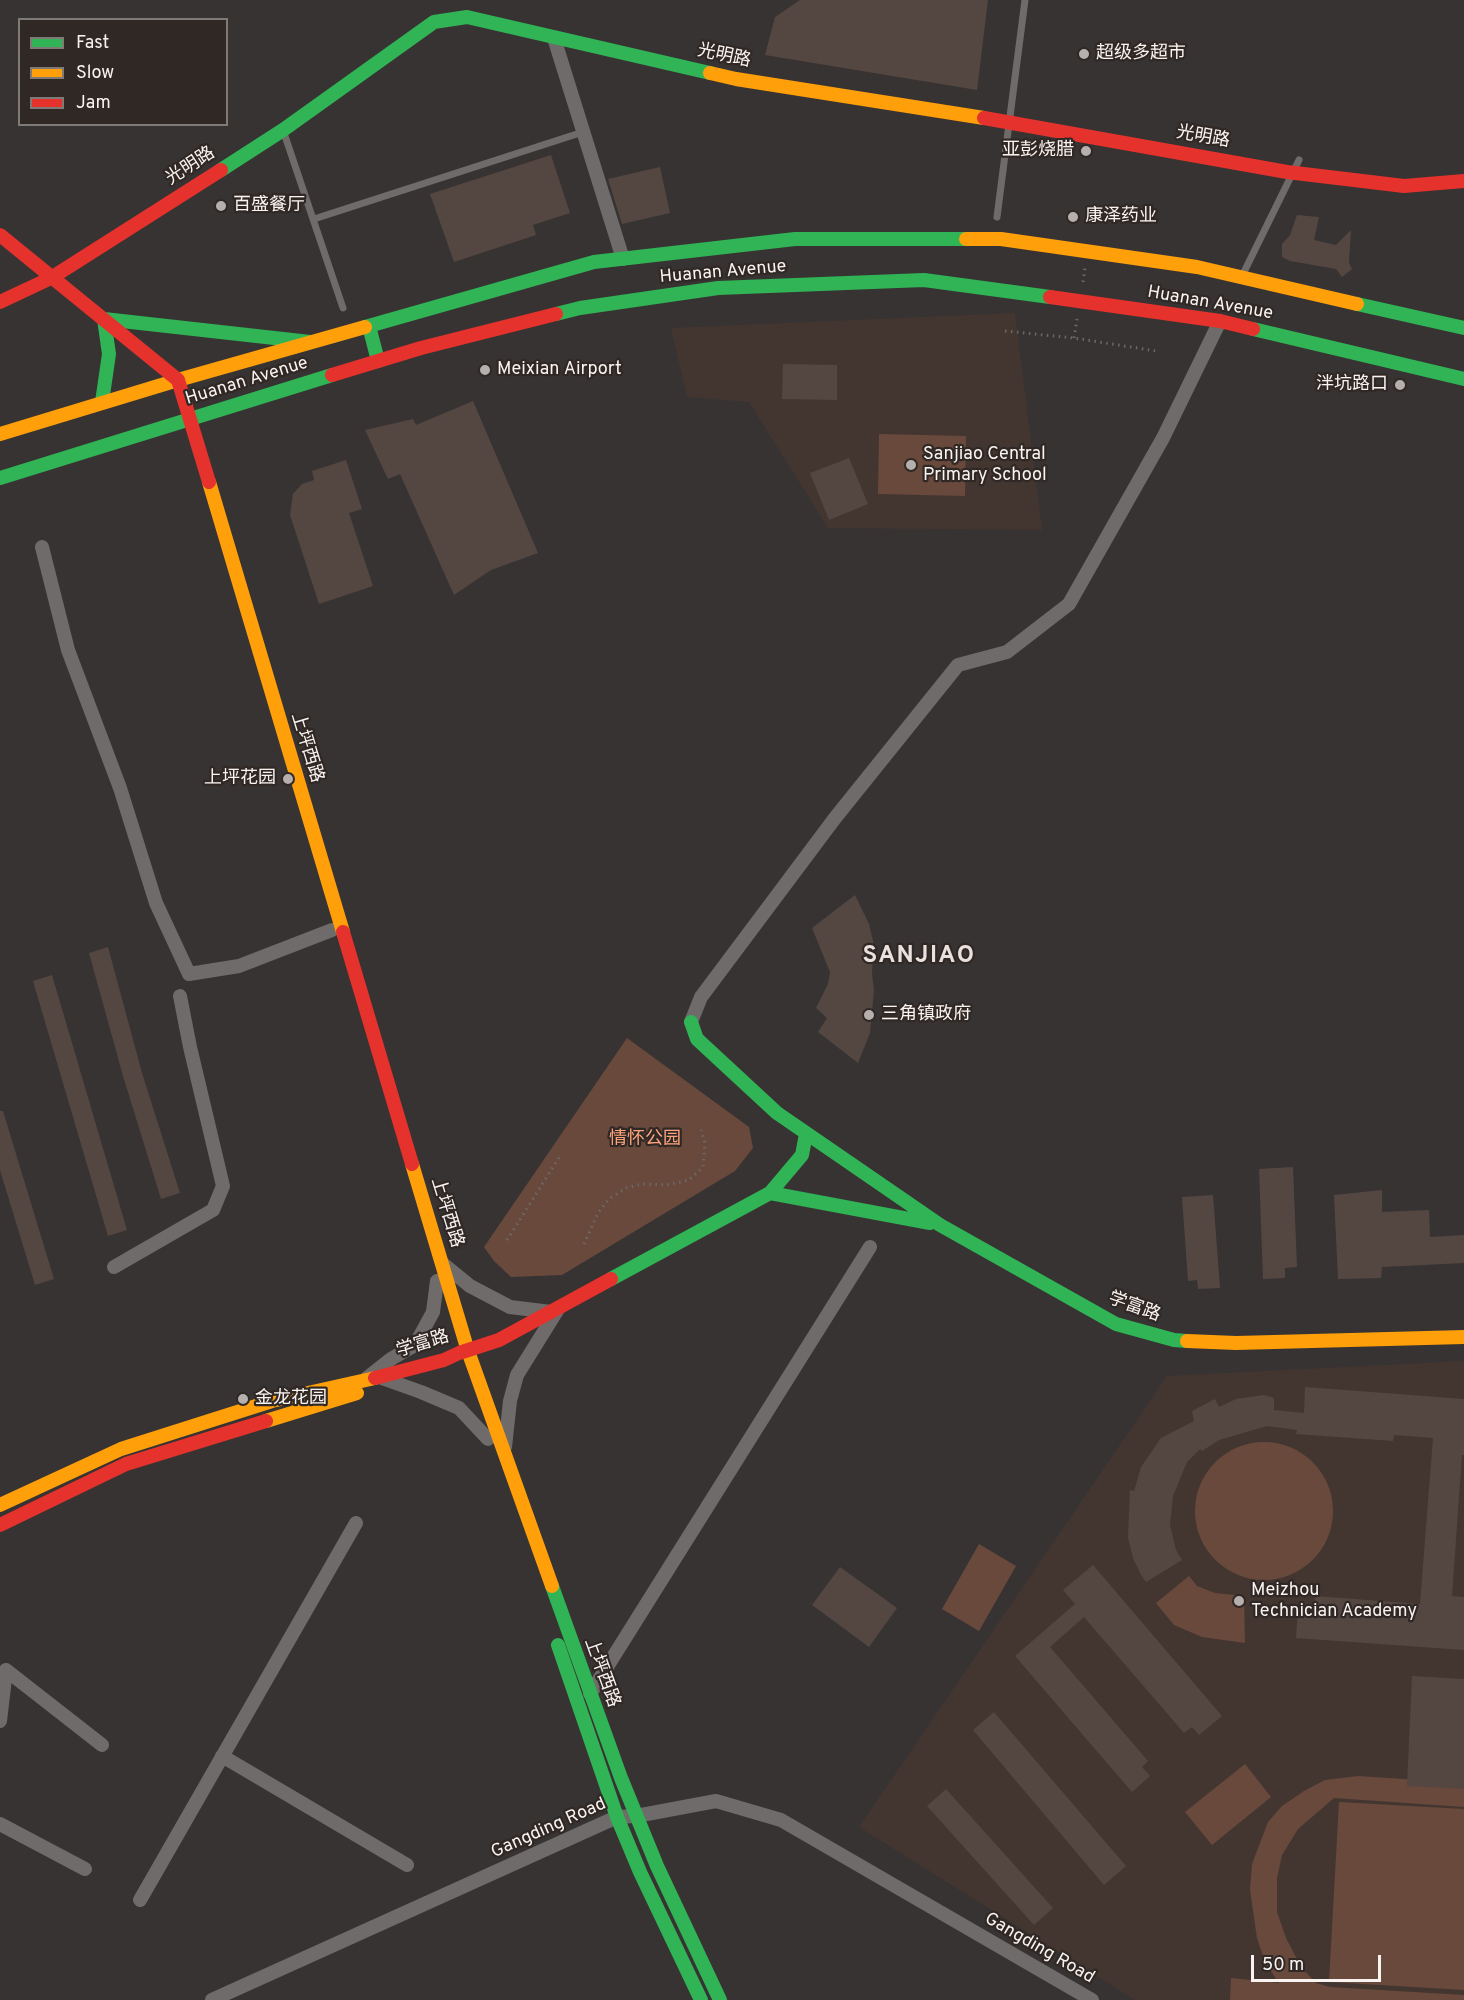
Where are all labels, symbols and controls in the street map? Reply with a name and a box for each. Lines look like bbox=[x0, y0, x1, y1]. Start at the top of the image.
legend bbox=[18, 18, 228, 126]
text: Fast bbox=[76, 32, 109, 55]
street label: 光明路 bbox=[695, 41, 753, 73]
place label: 超级多超市 bbox=[1096, 43, 1186, 65]
marker: 超级多超市 bbox=[1077, 47, 1091, 61]
text: Slow bbox=[76, 62, 114, 85]
text: Jam bbox=[76, 92, 111, 115]
street label: 光明路 bbox=[1175, 123, 1231, 153]
place label: 亚彭烧腊 bbox=[1002, 140, 1074, 162]
street label: 光明路 bbox=[162, 143, 220, 191]
marker: 亚彭烧腊 bbox=[1079, 144, 1093, 158]
place label: 百盛餐厅 bbox=[233, 195, 305, 217]
marker: 百盛餐厅 bbox=[214, 199, 228, 213]
place label: 康泽药业 bbox=[1085, 206, 1157, 228]
marker: 康泽药业 bbox=[1066, 210, 1080, 224]
street label: Huanan Avenue bbox=[659, 257, 787, 289]
street label: Huanan Avenue bbox=[1146, 282, 1274, 326]
street label: Huanan Avenue bbox=[183, 353, 311, 411]
place label: Meixian Airport bbox=[497, 359, 622, 381]
marker: Meixian Airport bbox=[478, 363, 492, 377]
place label: 泮坑路口 bbox=[1316, 374, 1388, 396]
marker: 泮坑路口 bbox=[1393, 378, 1407, 392]
place label: Sanjiao Central Primary School bbox=[923, 444, 1047, 486]
marker: Sanjiao Central Primary School bbox=[904, 458, 918, 472]
street label: 上坪西路 bbox=[285, 710, 327, 786]
place label: 上坪花园 bbox=[204, 768, 276, 790]
marker: 上坪花园 bbox=[281, 772, 295, 786]
district label: SANJIAO bbox=[863, 943, 975, 971]
place label: 三角镇政府 bbox=[881, 1004, 971, 1026]
marker: 三角镇政府 bbox=[862, 1008, 876, 1022]
park label: 情怀公园 bbox=[609, 1129, 681, 1151]
street label: 上坪西路 bbox=[425, 1175, 467, 1251]
street label: 学富路 bbox=[1105, 1289, 1163, 1327]
street label: 学富路 bbox=[394, 1327, 452, 1363]
place label: 金龙花园 bbox=[255, 1388, 327, 1410]
marker: 金龙花园 bbox=[236, 1392, 250, 1406]
place label: Meizhou Technician Academy bbox=[1251, 1580, 1417, 1622]
marker: Meizhou Technician Academy bbox=[1232, 1594, 1246, 1608]
street label: 上坪西路 bbox=[579, 1635, 623, 1711]
street label: Gangding Road bbox=[488, 1794, 610, 1864]
street label: Gangding Road bbox=[980, 1909, 1098, 1989]
scale bar bbox=[1254, 1943, 1384, 1981]
text: 50 m bbox=[1262, 1954, 1304, 1977]

